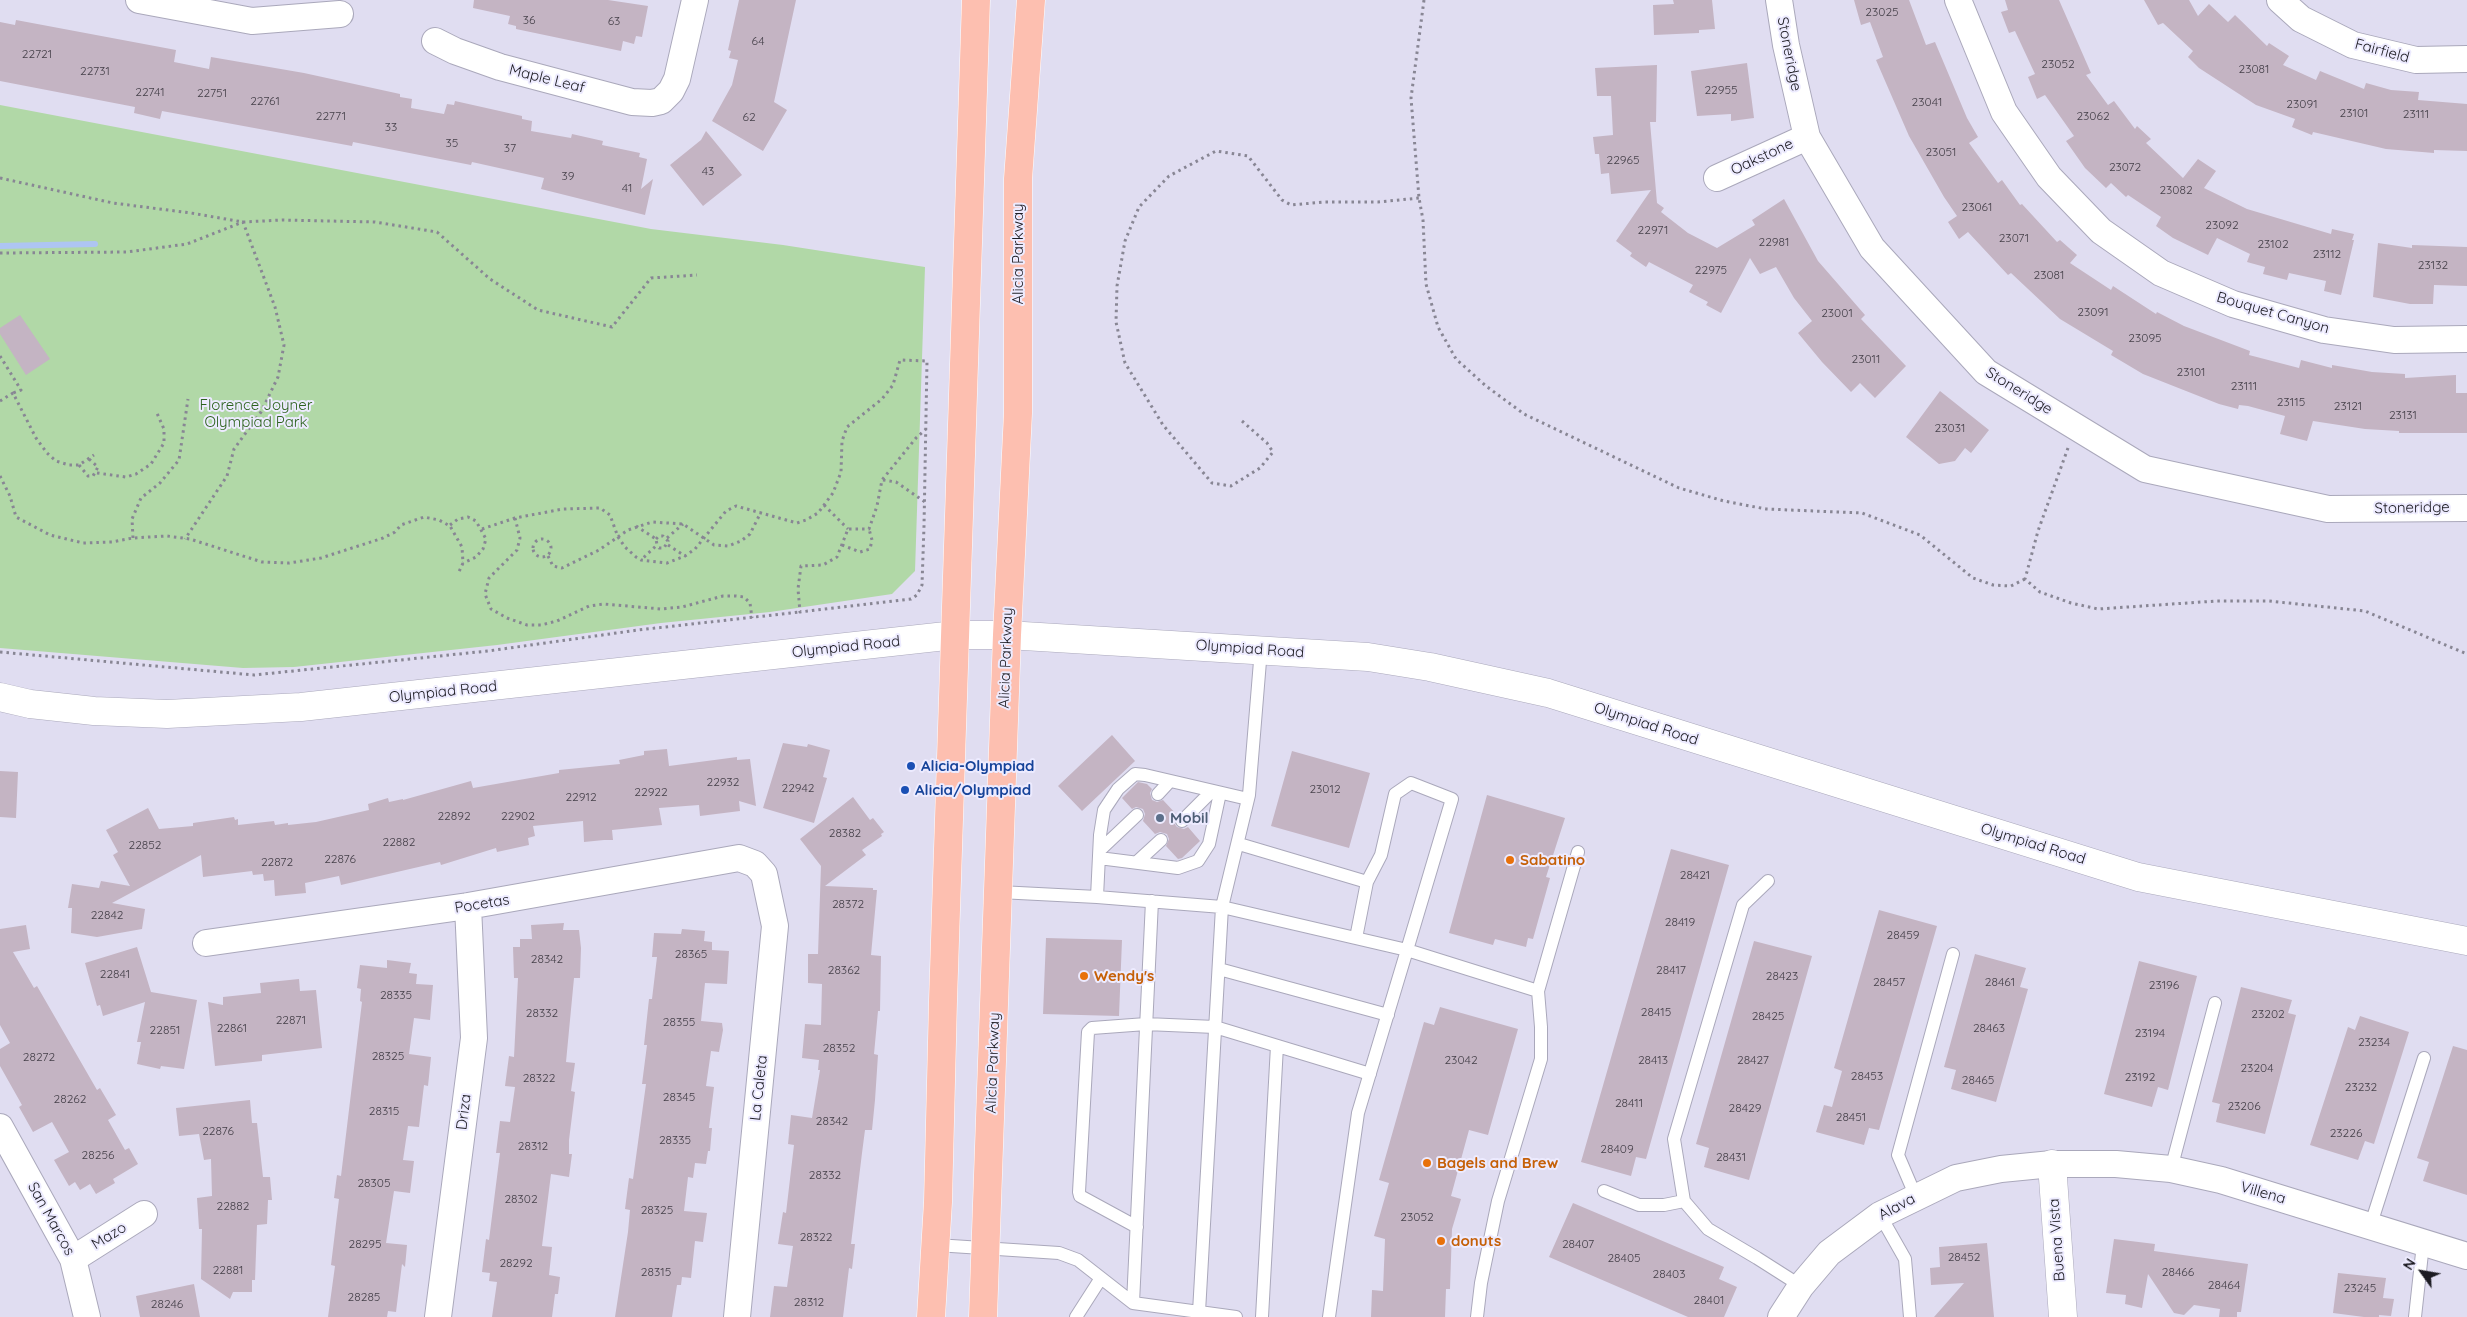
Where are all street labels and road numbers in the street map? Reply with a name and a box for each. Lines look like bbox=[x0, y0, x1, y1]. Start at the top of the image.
street label: Stoneridge bbox=[1773, 15, 1805, 93]
street label: Fairfield bbox=[2353, 35, 2411, 67]
street label: Maple Leaf bbox=[507, 61, 587, 97]
street label: Oakstone bbox=[1728, 135, 1796, 179]
street label: Alicia Parkway bbox=[1009, 203, 1027, 305]
street label: Bouquet Canyon bbox=[2215, 288, 2331, 338]
street label: Stoneridge bbox=[1982, 363, 2056, 419]
street label: Stoneridge bbox=[2374, 498, 2450, 518]
street label: Alicia Parkway bbox=[995, 607, 1017, 709]
street label: Olympiad Road bbox=[791, 632, 901, 662]
street label: Olympiad Road bbox=[1195, 636, 1305, 662]
street label: Olympiad Road bbox=[388, 677, 498, 707]
street label: Olympiad Road bbox=[1592, 699, 1700, 749]
street label: Olympiad Road bbox=[1978, 820, 2088, 868]
street label: Pocetas bbox=[453, 891, 511, 917]
street label: Alicia Parkway bbox=[982, 1012, 1004, 1114]
street label: La Caleta bbox=[747, 1054, 771, 1122]
street label: Driza bbox=[453, 1093, 475, 1131]
street label: Villena bbox=[2238, 1178, 2288, 1208]
street label: San Marcos bbox=[23, 1179, 79, 1259]
street label: Alava bbox=[1876, 1190, 1918, 1224]
street label: Buena Vista bbox=[2045, 1198, 2069, 1282]
street label: Mazo bbox=[88, 1218, 130, 1254]

